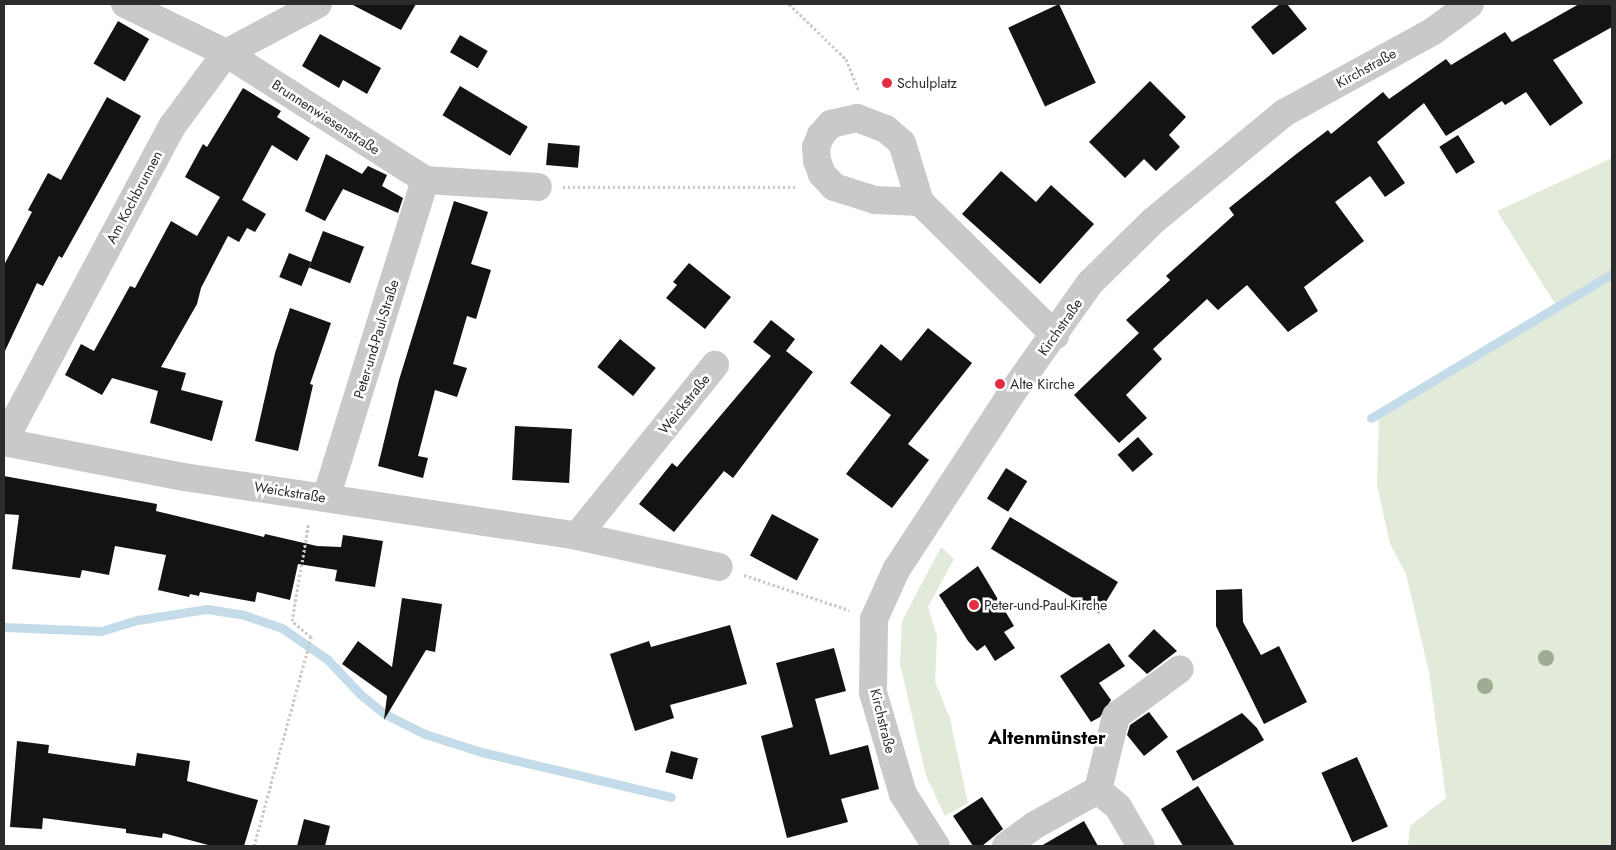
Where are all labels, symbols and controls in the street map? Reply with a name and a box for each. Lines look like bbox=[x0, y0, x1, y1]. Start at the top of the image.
street label: Kirchstraße bbox=[1333, 45, 1399, 91]
place label: Schulplatz bbox=[897, 75, 957, 91]
street label: Brunnenwiesenstraße bbox=[269, 76, 383, 158]
marker: Schulplatz bbox=[881, 77, 893, 89]
street label: Am Kochbrunnen bbox=[102, 148, 166, 246]
street label: Peter-und-Paul-Straße bbox=[350, 277, 402, 401]
street label: Kirchstraße bbox=[1034, 295, 1086, 359]
street label: Weickstraße bbox=[655, 371, 713, 437]
place label: Alte Kirche bbox=[1010, 376, 1075, 392]
marker: Alte Kirche bbox=[994, 378, 1006, 390]
street label: Weickstraße bbox=[253, 478, 327, 506]
place label: Peter-und-Paul-Kirche bbox=[984, 597, 1107, 613]
marker: Peter-und-Paul-Kirche bbox=[968, 599, 980, 611]
street label: Kirchstraße bbox=[867, 687, 899, 755]
district label: Altenmünster bbox=[988, 727, 1106, 749]

